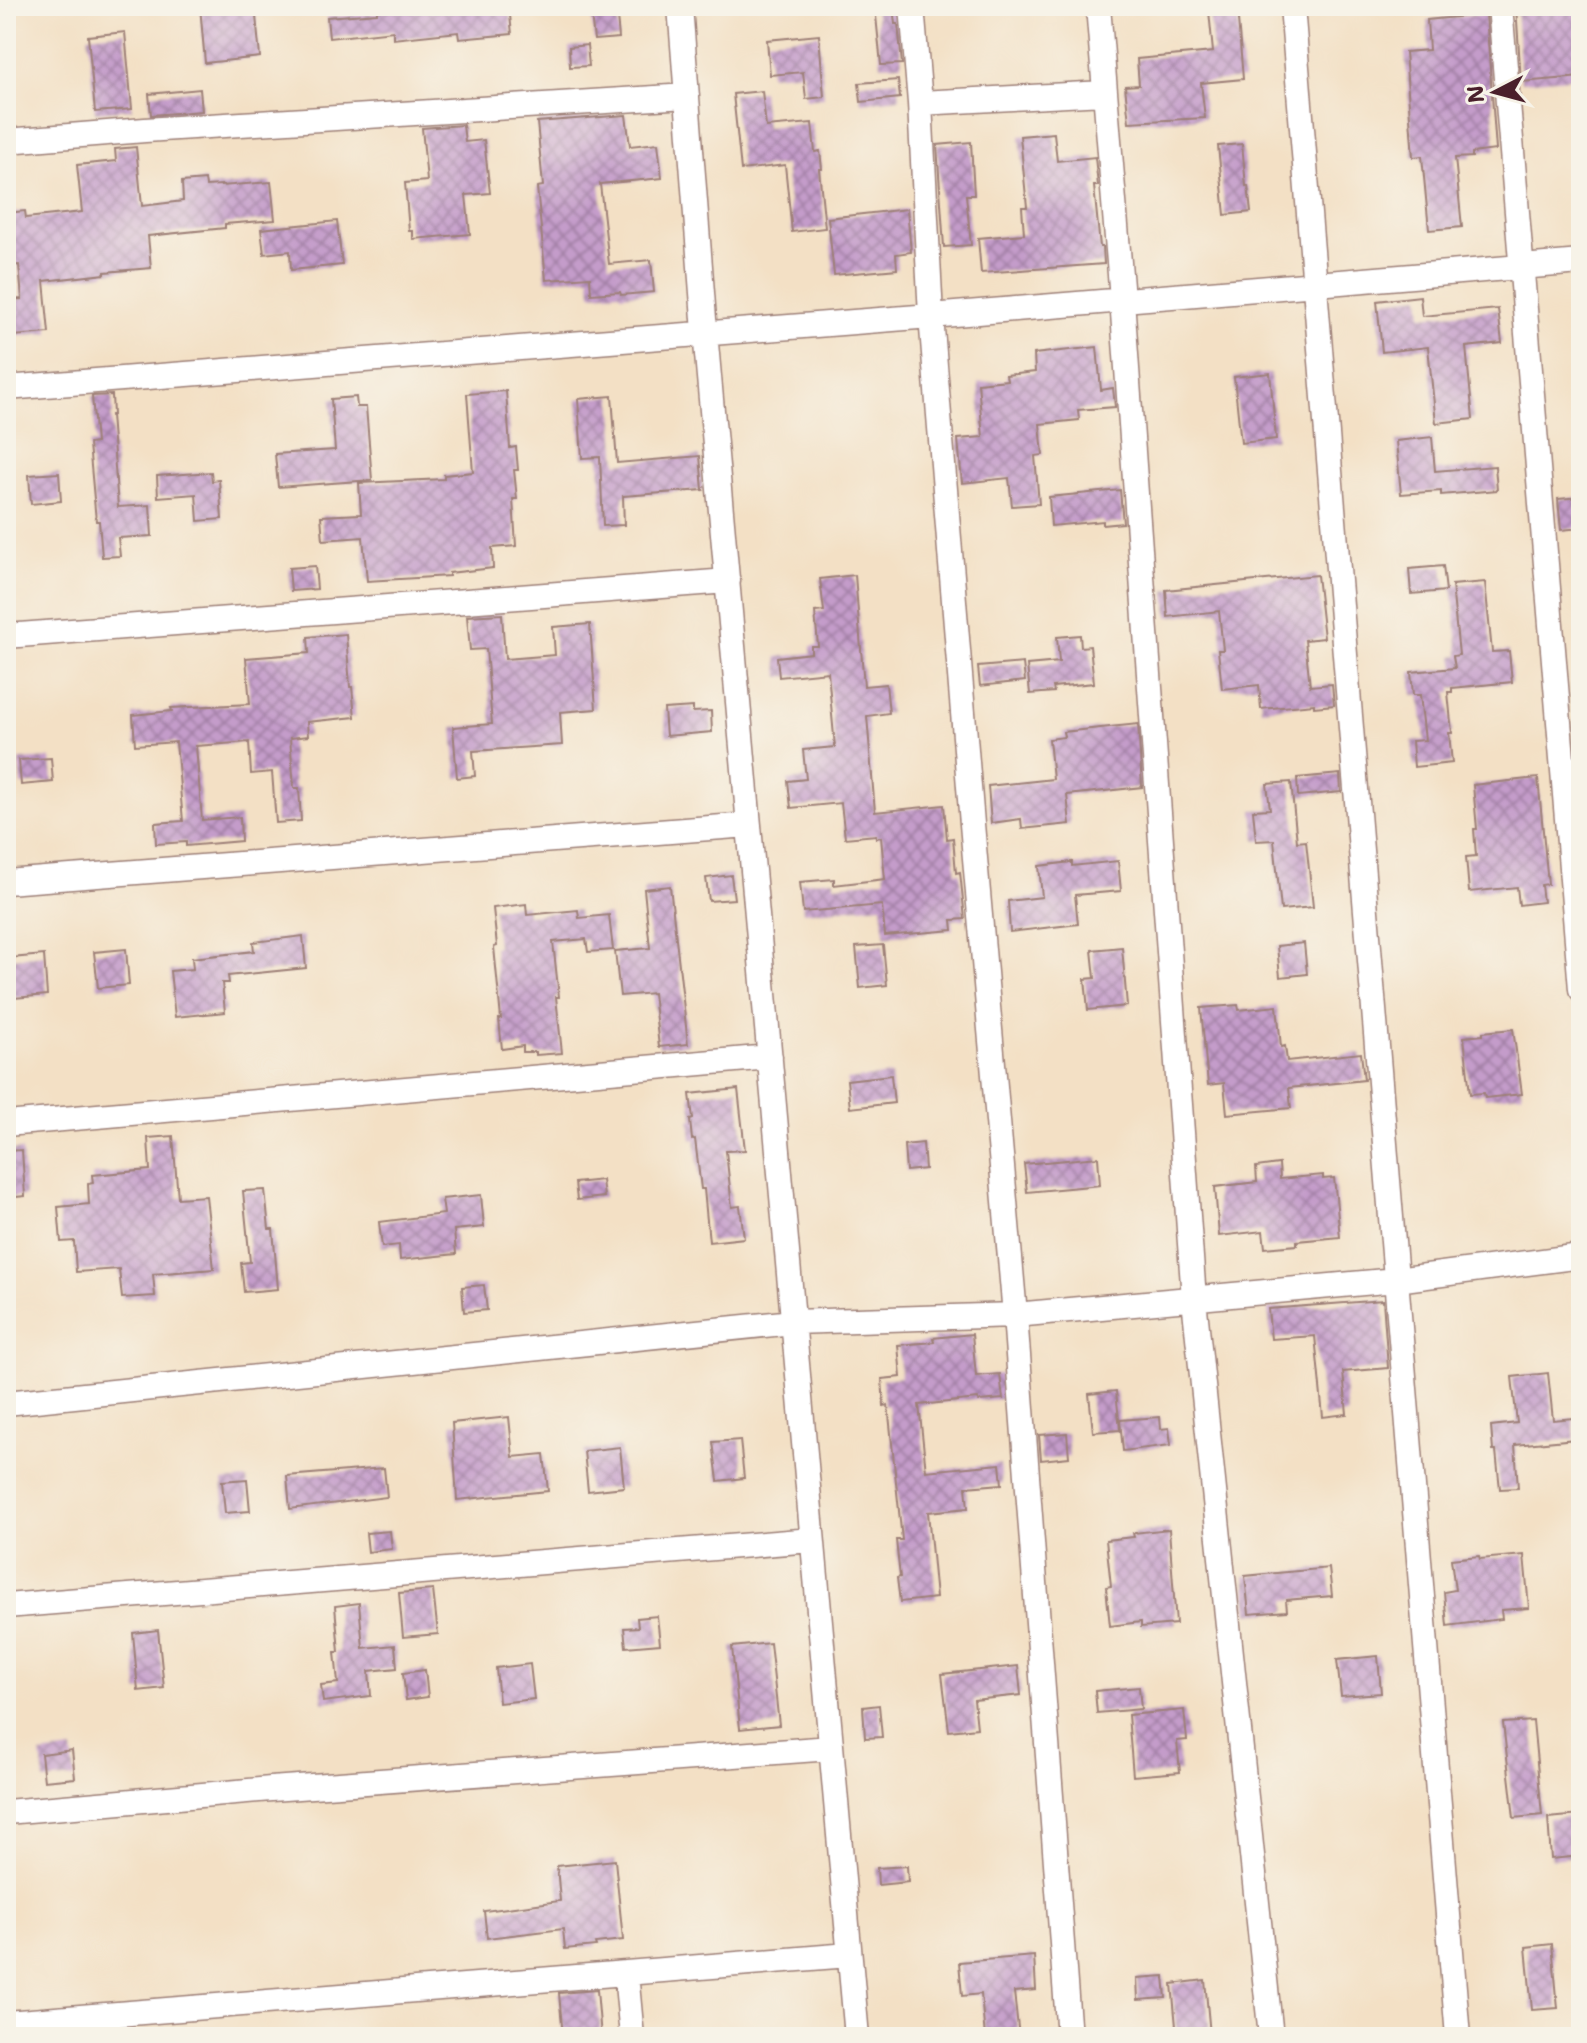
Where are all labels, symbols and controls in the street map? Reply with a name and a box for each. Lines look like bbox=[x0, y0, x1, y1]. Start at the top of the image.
north arrow bbox=[1455, 52, 1535, 132]
text: N bbox=[1460, 84, 1491, 104]

